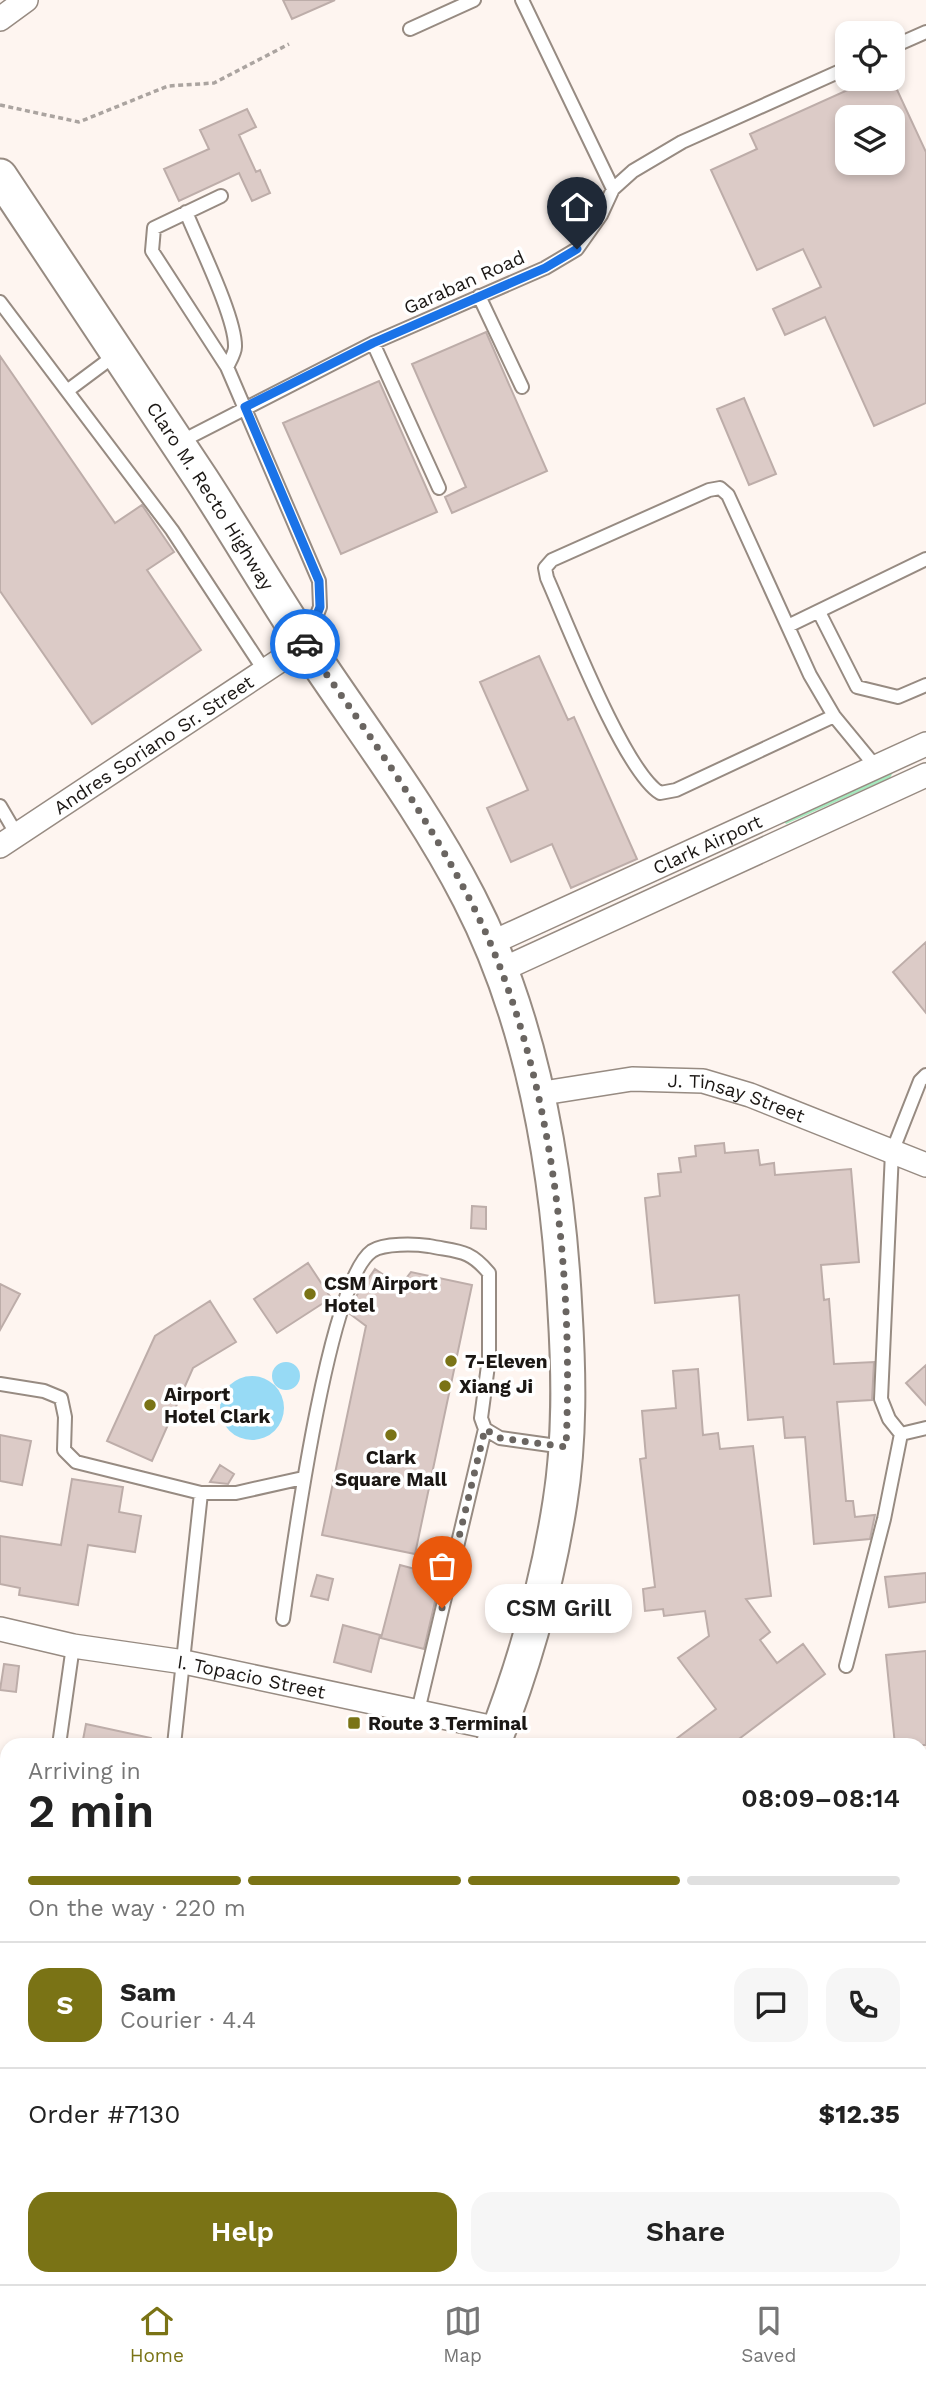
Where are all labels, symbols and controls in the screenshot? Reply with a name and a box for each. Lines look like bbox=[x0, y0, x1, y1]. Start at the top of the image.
map controls bbox=[835, 21, 905, 175]
button: locate bbox=[835, 21, 905, 91]
button: layers bbox=[835, 105, 905, 175]
pin bbox=[547, 177, 607, 249]
icon: home bbox=[558, 188, 596, 226]
street label: Garaban Road bbox=[400, 246, 528, 319]
street label: Claro M. Recto Highway bbox=[142, 398, 279, 595]
courier bbox=[270, 609, 340, 679]
icon: car bbox=[286, 625, 324, 663]
street label: Andres Soriano Sr. Street bbox=[49, 670, 258, 819]
street label: Clark Airport bbox=[649, 810, 766, 879]
street label: J. Tinsay Street bbox=[667, 1069, 808, 1128]
place label: CSM Airport Hotel bbox=[324, 1272, 438, 1317]
marker: CSM Airport Hotel bbox=[302, 1286, 318, 1302]
place label: 7-Eleven bbox=[465, 1350, 548, 1373]
marker: 7-Eleven bbox=[443, 1353, 459, 1369]
place label: Xiang Ji bbox=[459, 1375, 533, 1398]
marker: Xiang Ji bbox=[437, 1378, 453, 1394]
place label: Airport Hotel Clark bbox=[164, 1383, 271, 1428]
marker: Airport Hotel Clark bbox=[142, 1397, 158, 1413]
marker: Clark Square Mall bbox=[383, 1427, 399, 1443]
place label: Clark Square Mall bbox=[335, 1446, 448, 1491]
pin bbox=[412, 1536, 472, 1608]
icon: bag bbox=[423, 1547, 461, 1585]
callout: CSM Grill bbox=[484, 1584, 631, 1632]
text: CSM Grill bbox=[506, 1595, 611, 1622]
street label: I. Topacio Street bbox=[176, 1650, 328, 1704]
place label: Route 3 Terminal bbox=[368, 1712, 528, 1735]
marker: Route 3 Terminal bbox=[346, 1715, 362, 1731]
text: Arriving in bbox=[28, 1758, 141, 1785]
text: 08:09–08:14 bbox=[741, 1783, 900, 1813]
text: 2 min bbox=[28, 1784, 154, 1838]
text: On the way · 220 m bbox=[28, 1895, 246, 1922]
button: chat bbox=[734, 1968, 808, 2042]
button: phone bbox=[826, 1968, 900, 2042]
text: Sam bbox=[120, 1977, 176, 2007]
text: S bbox=[57, 1990, 73, 2020]
text: Courier · 4.4 bbox=[120, 2007, 256, 2034]
text: Order #7130 bbox=[28, 2099, 180, 2129]
text: $12.35 bbox=[819, 2099, 900, 2129]
button: Help bbox=[28, 2192, 457, 2272]
button: Share bbox=[471, 2192, 900, 2272]
tab: Home bbox=[130, 2302, 184, 2367]
tab: Map bbox=[443, 2302, 482, 2367]
tab: Saved bbox=[741, 2302, 796, 2367]

